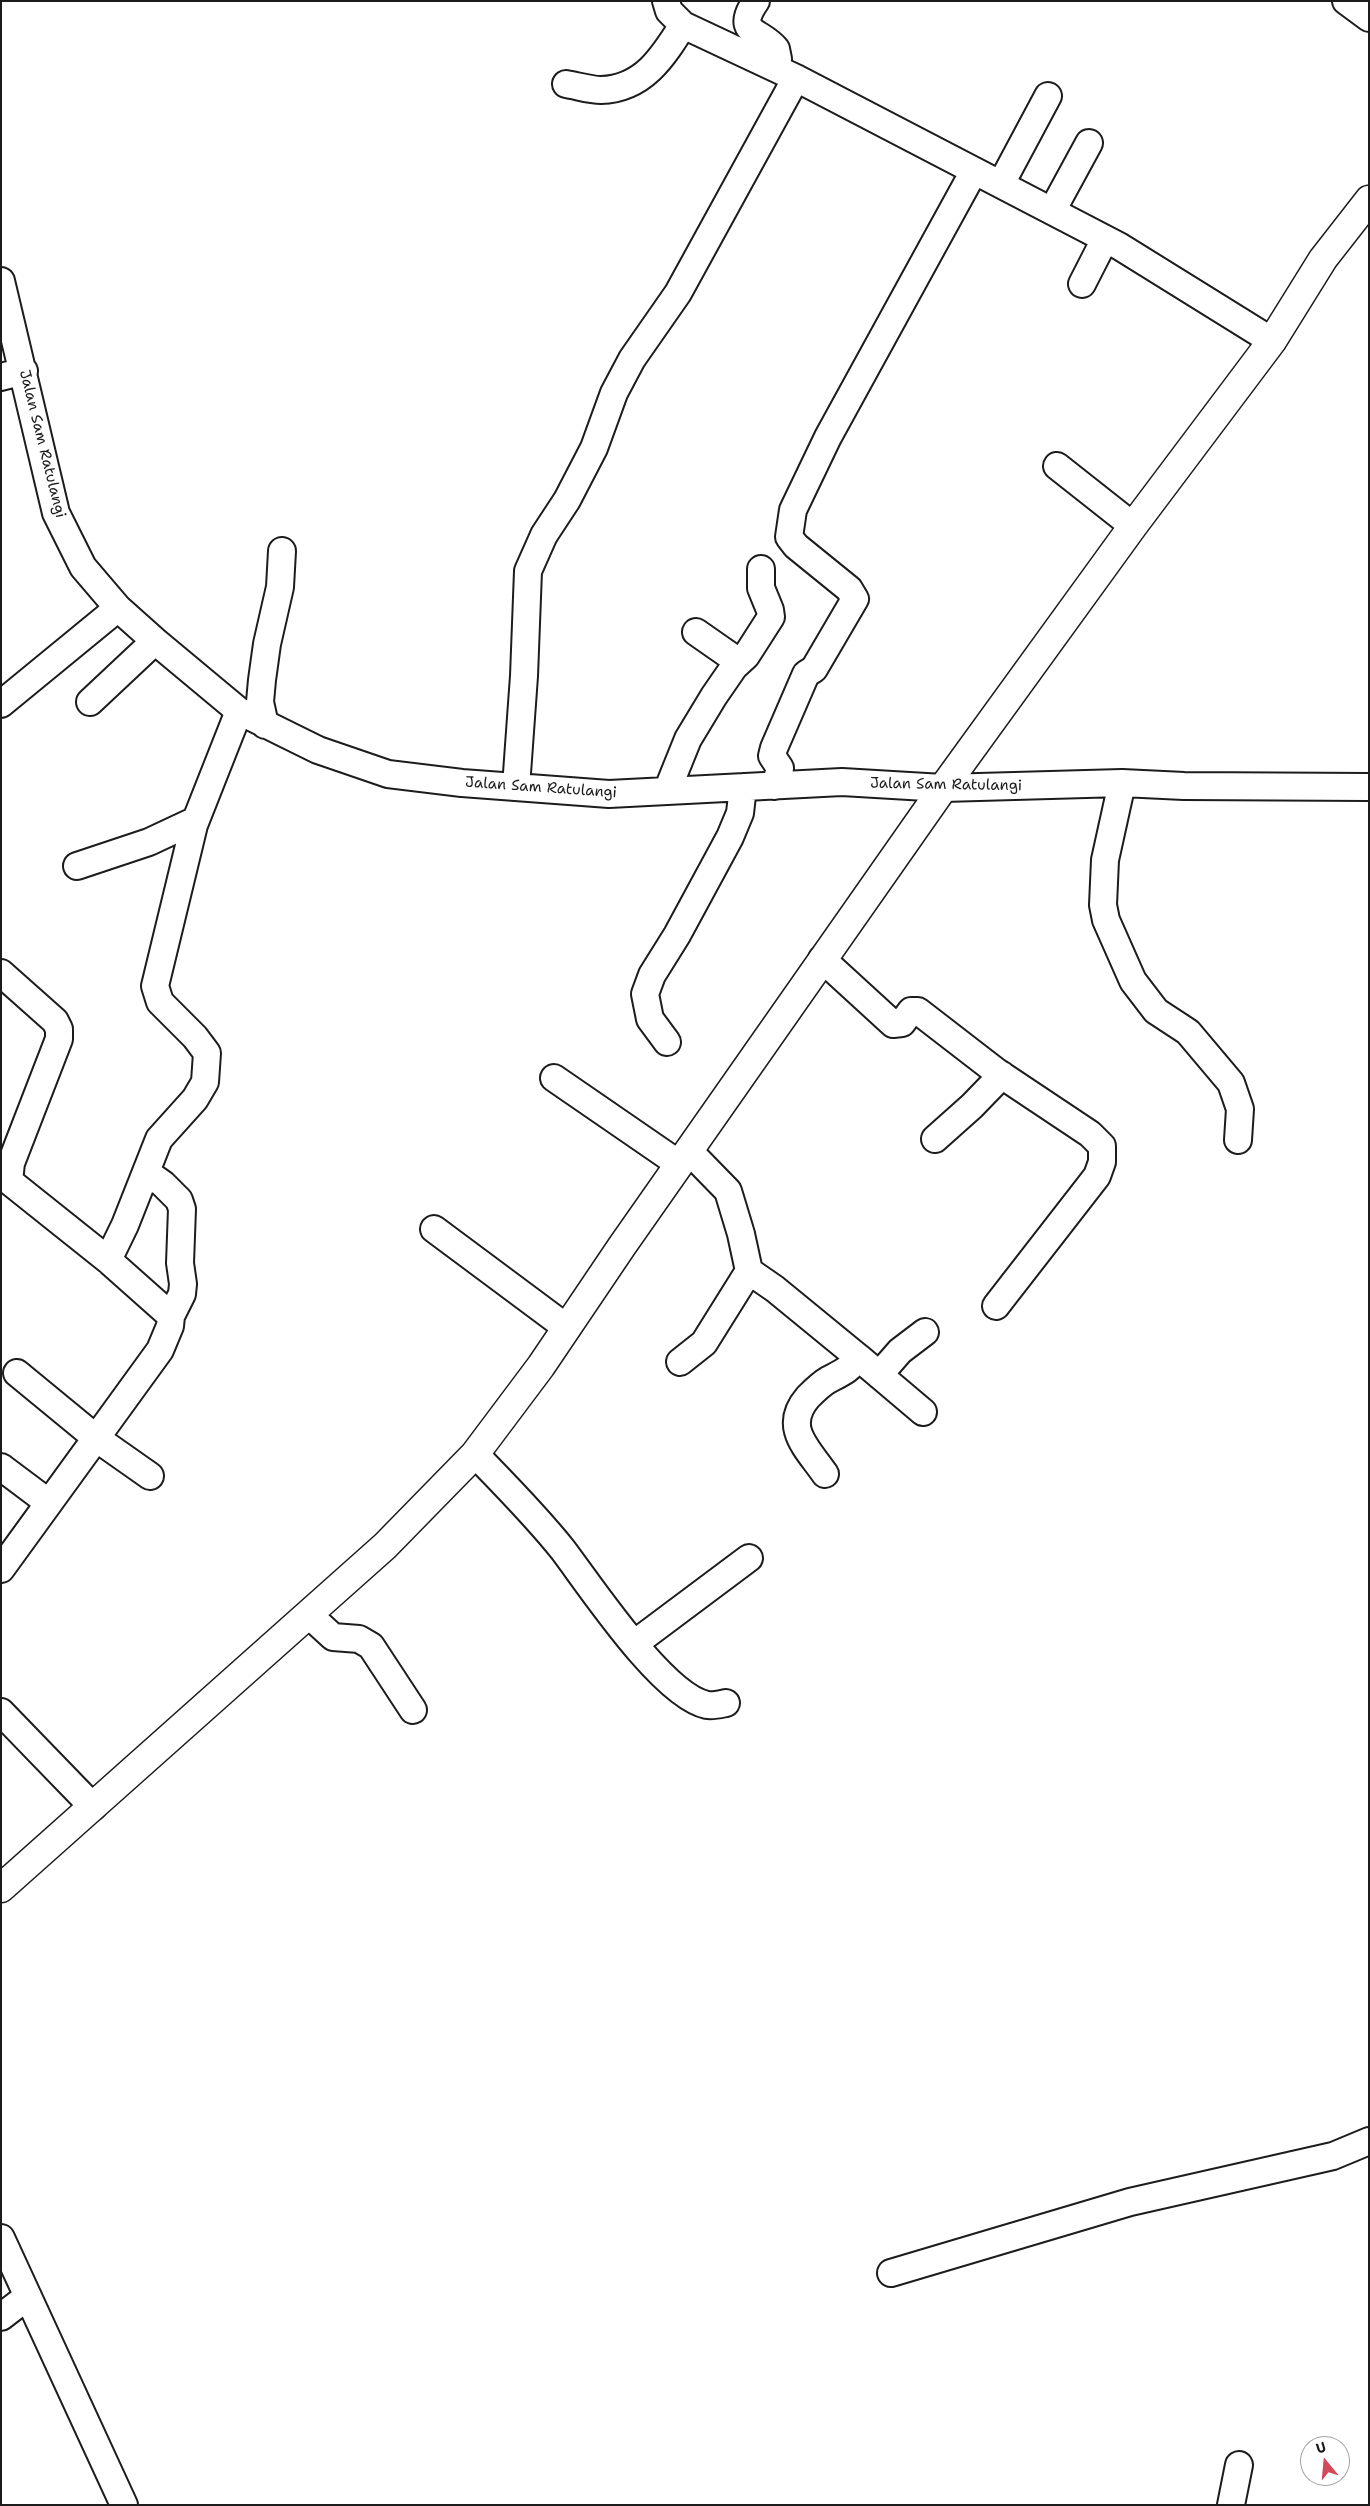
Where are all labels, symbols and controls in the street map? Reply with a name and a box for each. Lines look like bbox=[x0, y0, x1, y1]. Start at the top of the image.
street label: Jalan Sam Ratulangi bbox=[15, 368, 69, 520]
street label: Jalan Sam Ratulangi bbox=[465, 774, 617, 802]
street label: Jalan Sam Ratulangi bbox=[870, 775, 1022, 795]
north arrow bbox=[1300, 2436, 1350, 2486]
text: U bbox=[1314, 2438, 1328, 2458]

